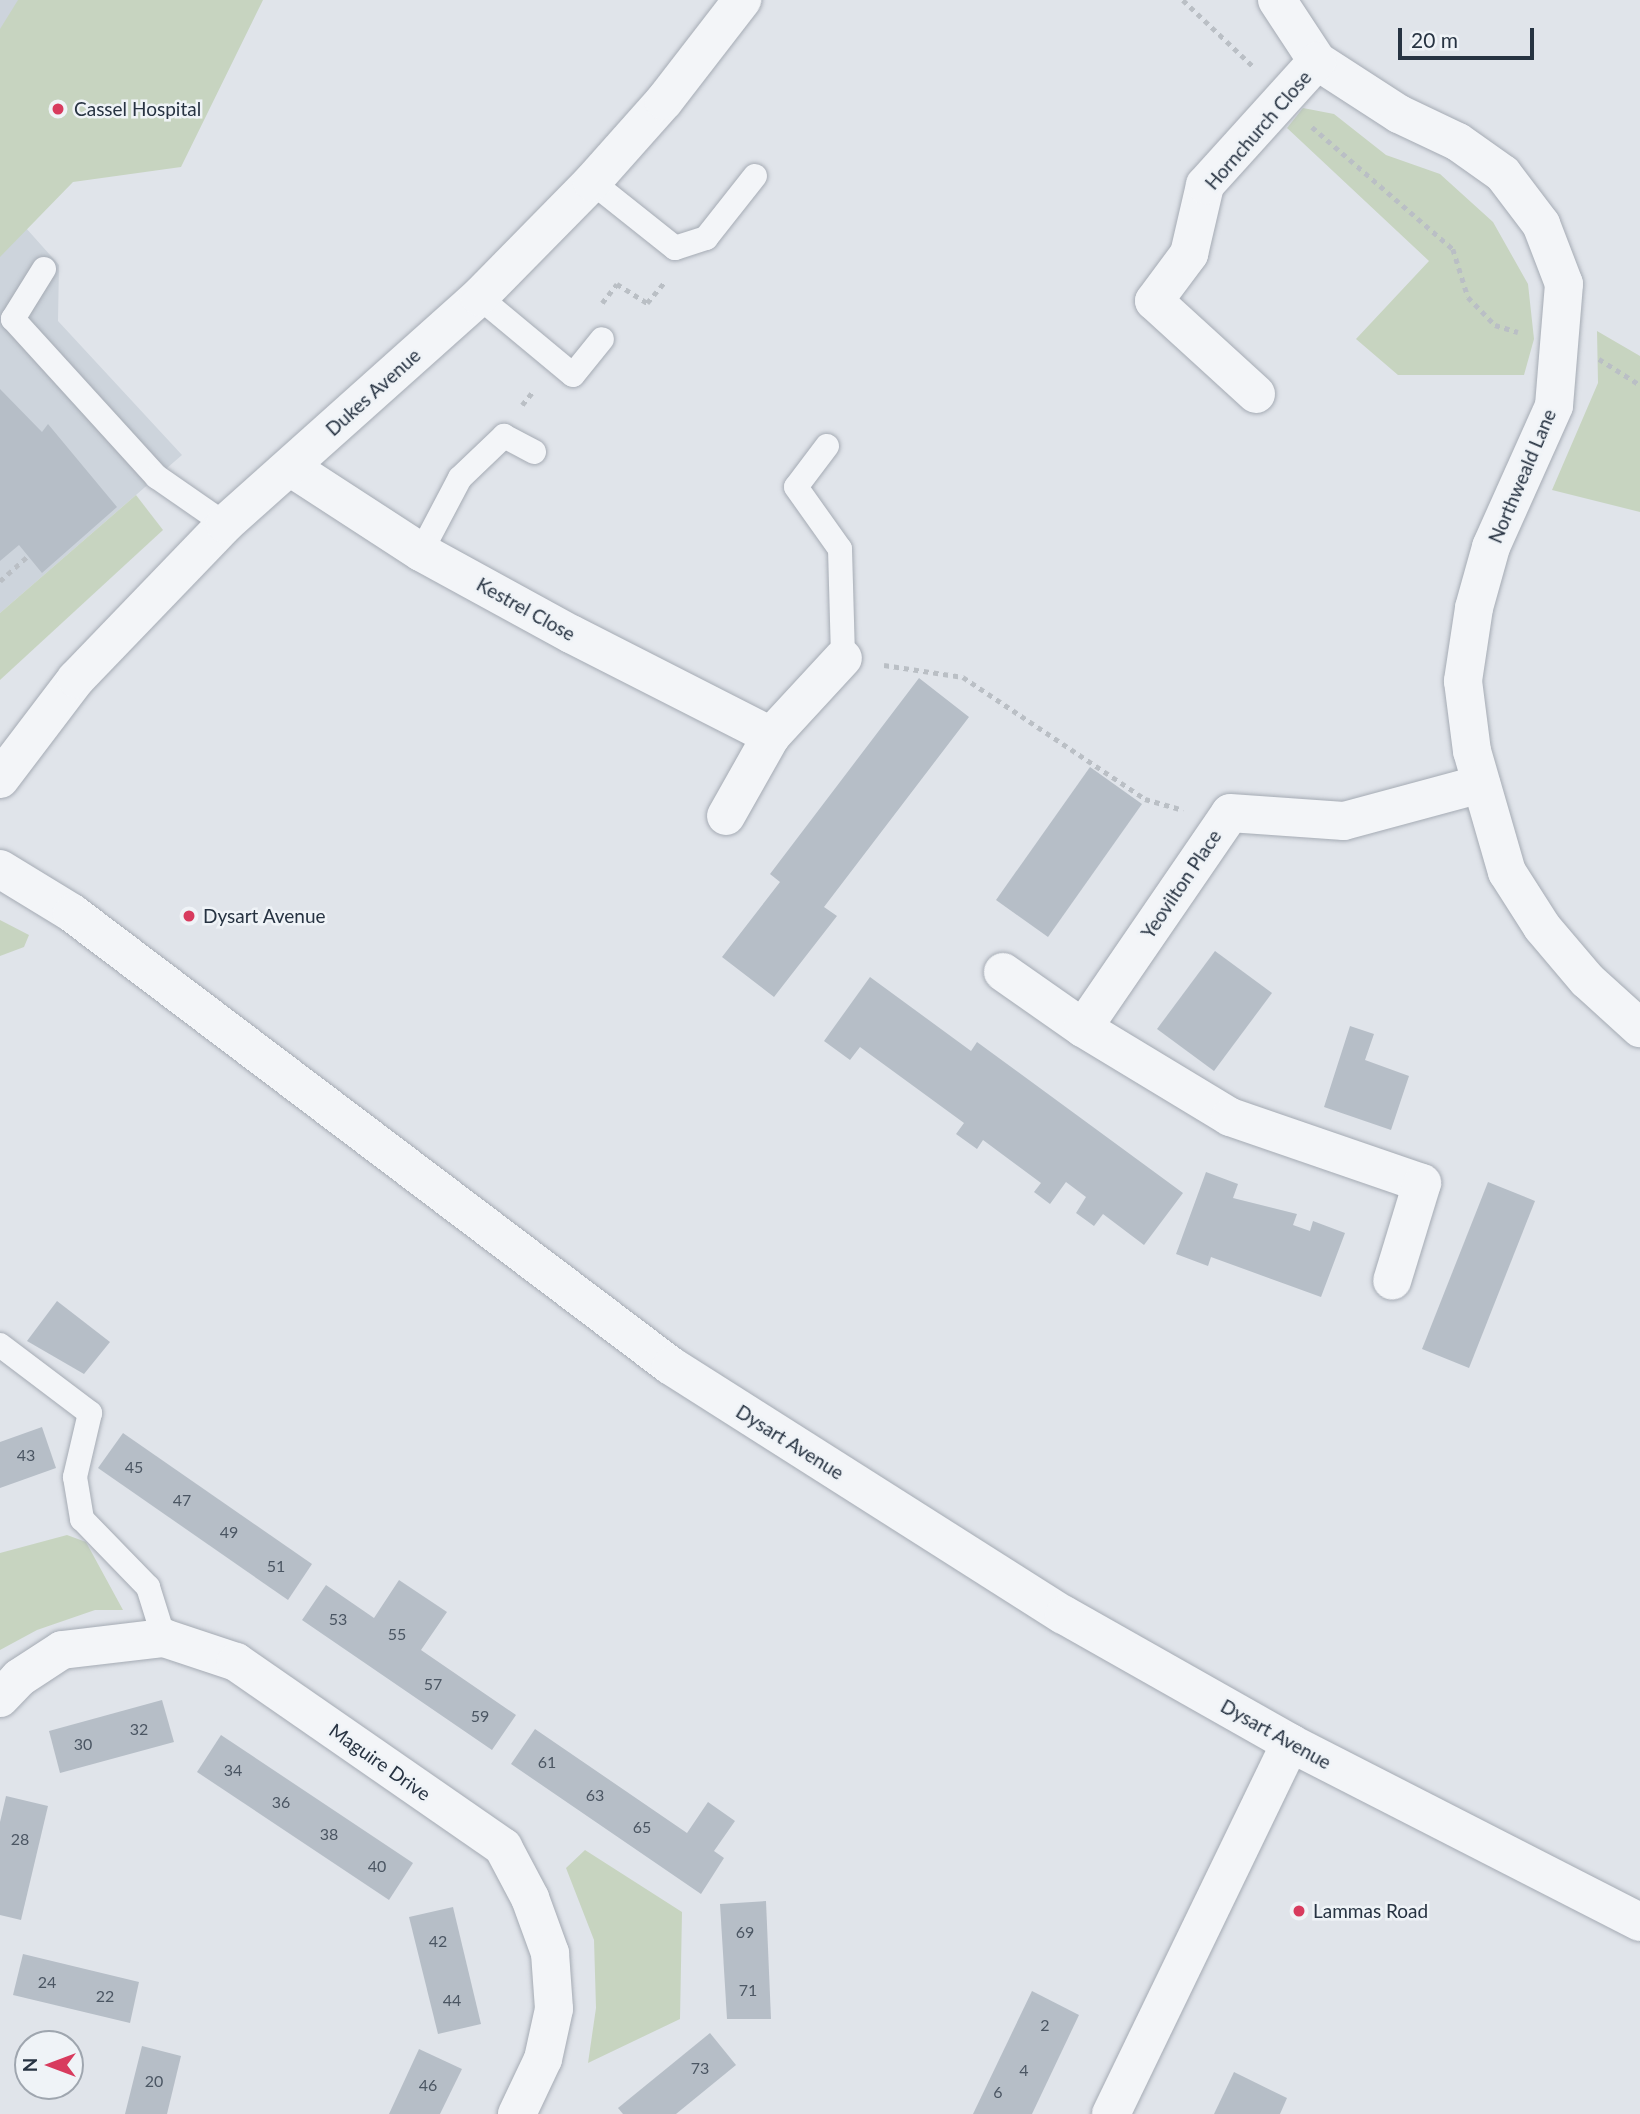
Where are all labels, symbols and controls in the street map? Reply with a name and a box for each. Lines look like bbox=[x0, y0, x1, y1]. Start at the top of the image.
scale bar bbox=[1402, 14, 1538, 58]
text: 20 m bbox=[1411, 27, 1458, 52]
street label: Hornchurch Close bbox=[1200, 66, 1316, 194]
place label: Cassel Hospital bbox=[74, 98, 201, 120]
marker: Cassel Hospital bbox=[48, 99, 68, 119]
street label: Dukes Avenue bbox=[321, 343, 425, 441]
street label: Northweald Lane bbox=[1483, 406, 1561, 546]
street label: Kestrel Close bbox=[473, 573, 579, 645]
street label: Yeovilton Place bbox=[1136, 825, 1226, 943]
place label: Dysart Avenue bbox=[203, 905, 326, 927]
marker: Dysart Avenue bbox=[181, 908, 197, 924]
street label: Dysart Avenue bbox=[732, 1400, 848, 1484]
house number: 43 bbox=[17, 1445, 35, 1465]
house number: 45 bbox=[125, 1457, 143, 1477]
house number: 47 bbox=[173, 1490, 191, 1510]
house number: 49 bbox=[220, 1522, 238, 1542]
house number: 51 bbox=[267, 1556, 285, 1576]
house number: 53 bbox=[329, 1609, 347, 1629]
house number: 55 bbox=[388, 1624, 406, 1644]
house number: 57 bbox=[424, 1674, 442, 1694]
street label: Dysart Avenue bbox=[1217, 1694, 1335, 1774]
house number: 59 bbox=[471, 1706, 489, 1726]
house number: 32 bbox=[130, 1719, 148, 1739]
street label: Maguire Drive bbox=[325, 1719, 435, 1805]
house number: 30 bbox=[74, 1734, 92, 1754]
house number: 61 bbox=[538, 1752, 556, 1772]
house number: 34 bbox=[224, 1760, 242, 1780]
house number: 63 bbox=[586, 1785, 604, 1805]
house number: 36 bbox=[272, 1792, 290, 1812]
house number: 65 bbox=[633, 1817, 651, 1837]
house number: 38 bbox=[320, 1824, 338, 1844]
house number: 28 bbox=[11, 1829, 29, 1849]
house number: 40 bbox=[368, 1856, 386, 1876]
place label: Lammas Road bbox=[1313, 1900, 1428, 1922]
marker: Lammas Road bbox=[1291, 1903, 1307, 1919]
house number: 69 bbox=[736, 1922, 754, 1942]
house number: 42 bbox=[429, 1931, 447, 1951]
house number: 24 bbox=[38, 1972, 56, 1992]
house number: 71 bbox=[739, 1980, 757, 2000]
house number: 22 bbox=[96, 1986, 114, 2006]
house number: 44 bbox=[443, 1990, 461, 2010]
house number: 2 bbox=[1040, 2015, 1050, 2035]
north arrow bbox=[14, 2030, 84, 2100]
text: N bbox=[18, 2058, 41, 2072]
house number: 73 bbox=[691, 2058, 709, 2078]
house number: 4 bbox=[1019, 2060, 1029, 2080]
house number: 20 bbox=[145, 2071, 163, 2091]
house number: 46 bbox=[419, 2075, 437, 2095]
house number: 6 bbox=[993, 2082, 1003, 2102]

